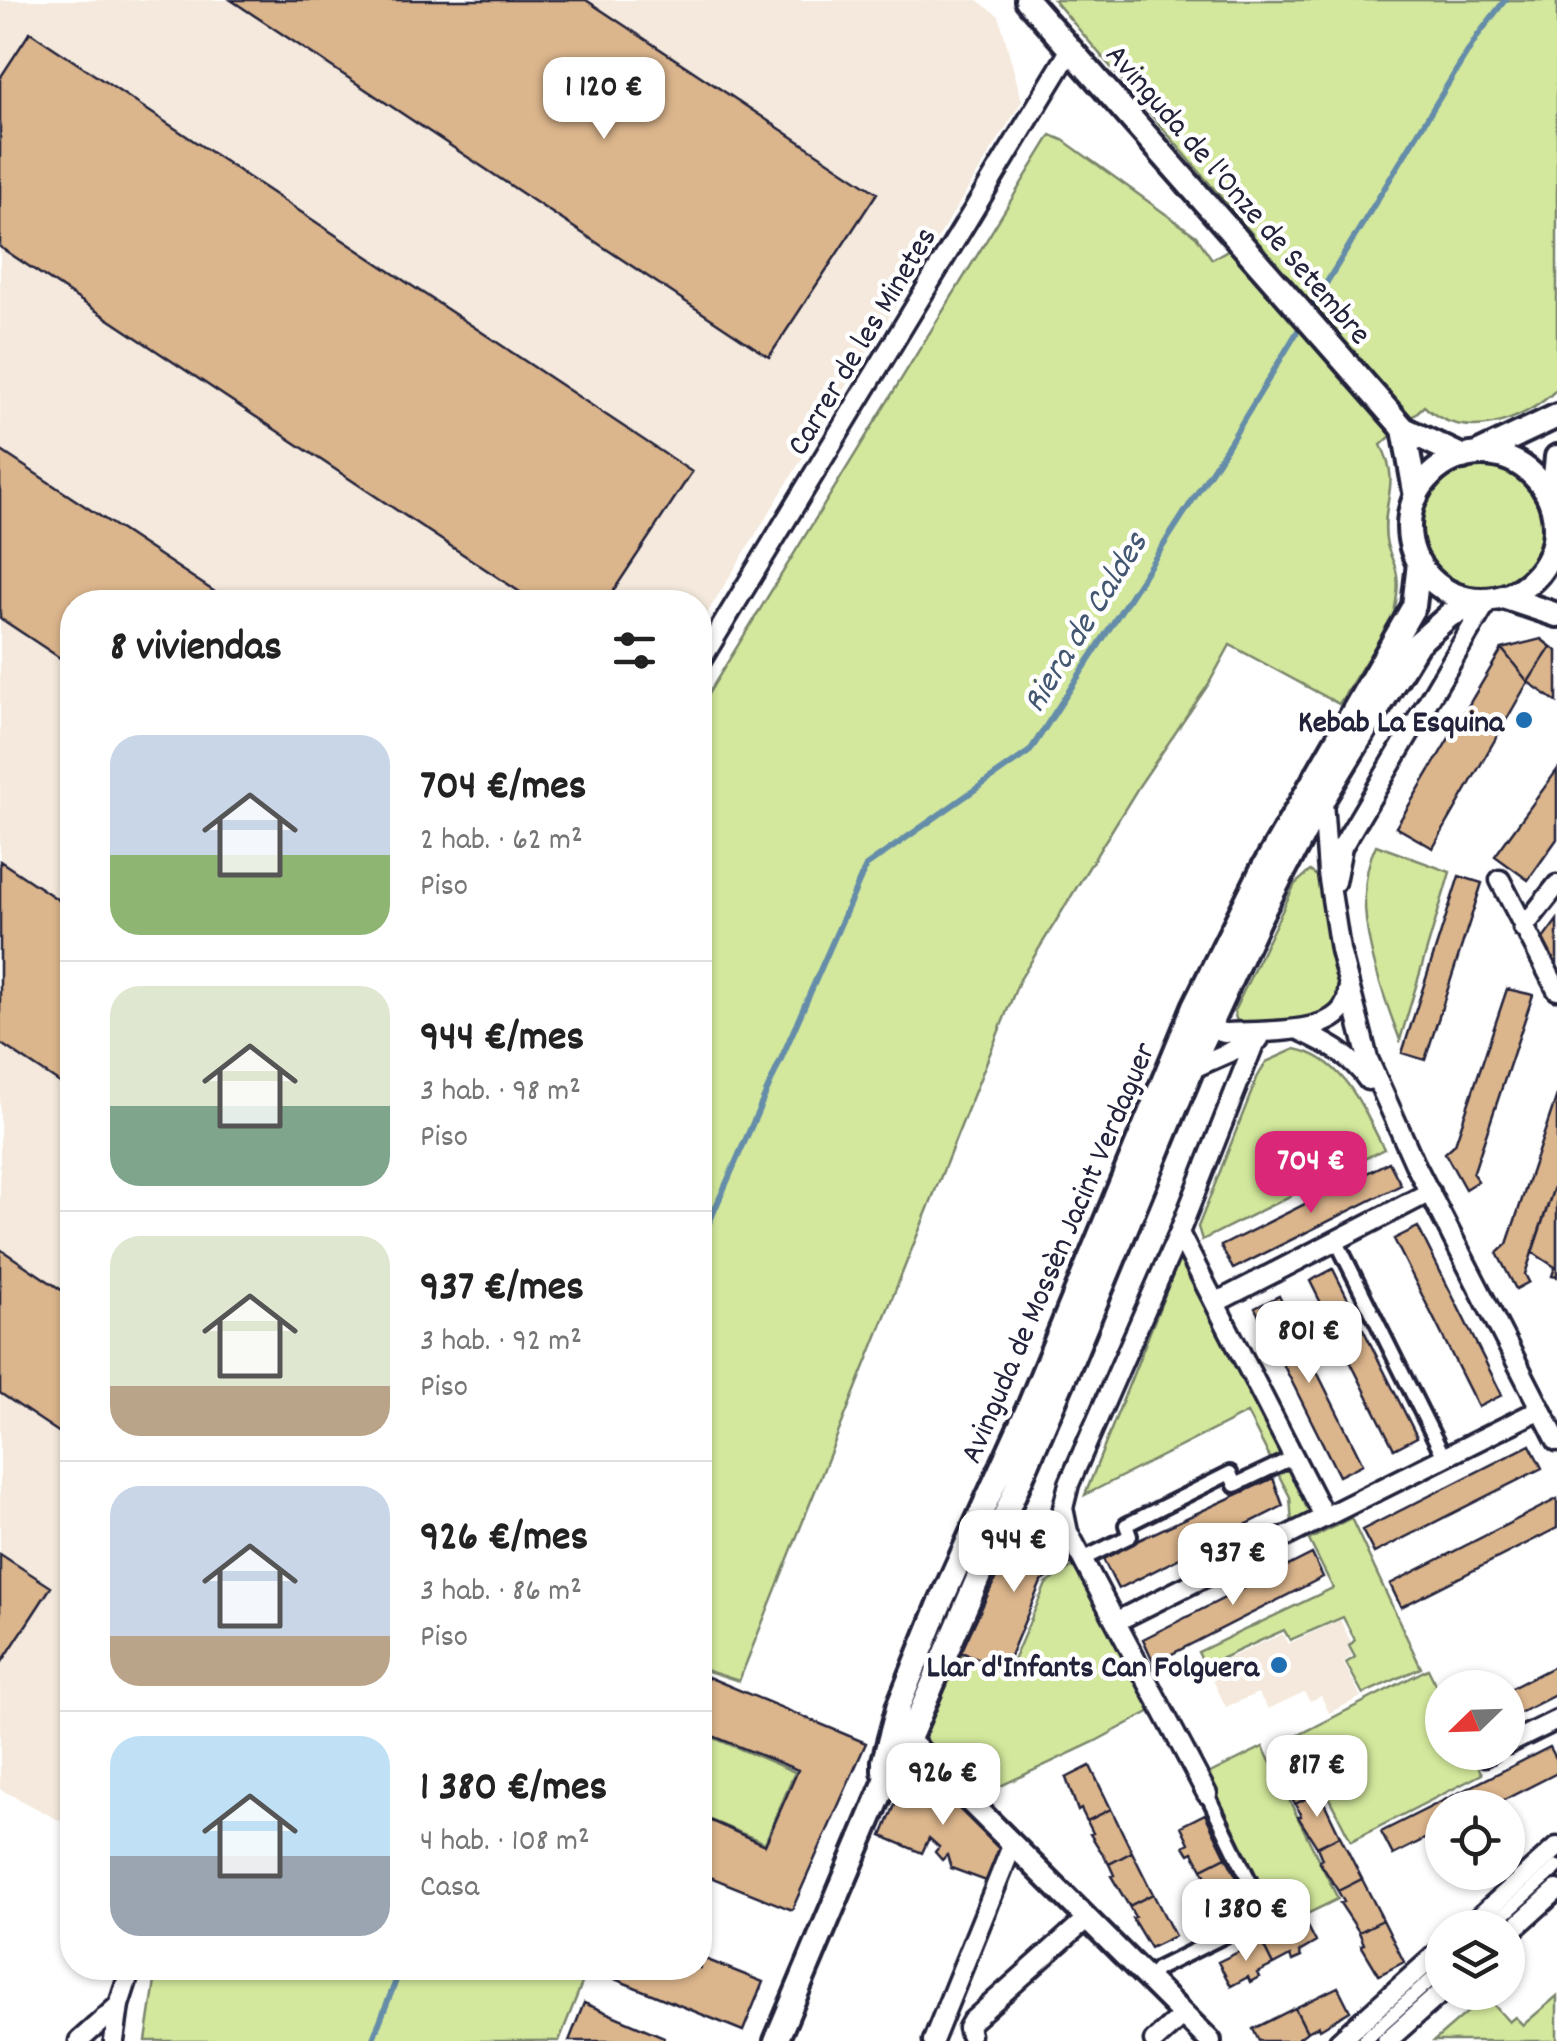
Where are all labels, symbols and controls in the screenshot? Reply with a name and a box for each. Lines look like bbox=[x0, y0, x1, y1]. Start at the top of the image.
street label: Avinguda de l'Onze de Setembre bbox=[1092, 36, 1380, 357]
pin: 1 120 € bbox=[512, 57, 696, 142]
text: 1 120 € bbox=[565, 66, 643, 112]
street label: Carrer de les Minetes bbox=[778, 219, 951, 466]
water label: Riera de Caldes bbox=[1012, 523, 1163, 724]
text: 8 viviendas bbox=[110, 620, 282, 680]
icon: filters bbox=[607, 623, 662, 678]
place label: Kebab La Esquina bbox=[1298, 702, 1505, 748]
marker: Kebab La Esquina bbox=[1513, 709, 1535, 731]
text: 704 €/mes bbox=[420, 759, 586, 819]
icon: home bbox=[190, 775, 310, 895]
text: 2 hab. · 62 m² bbox=[420, 819, 583, 865]
text: Piso bbox=[420, 865, 468, 911]
text: 944 €/mes bbox=[420, 1010, 584, 1070]
icon: home bbox=[190, 1026, 310, 1146]
street label: Avinguda de Mossèn Jacint Verdaguer bbox=[951, 1036, 1170, 1472]
text: 3 hab. · 98 m² bbox=[420, 1070, 581, 1116]
text: Piso bbox=[420, 1116, 468, 1162]
pin: 704 € bbox=[1241, 1131, 1381, 1216]
text: 704 € bbox=[1277, 1140, 1345, 1186]
text: 937 €/mes bbox=[420, 1260, 584, 1320]
icon: home bbox=[190, 1276, 310, 1396]
pin: 801 € bbox=[1239, 1301, 1379, 1386]
text: 801 € bbox=[1278, 1310, 1340, 1356]
text: 3 hab. · 92 m² bbox=[420, 1320, 582, 1366]
text: Piso bbox=[420, 1366, 468, 1412]
text: 926 €/mes bbox=[420, 1510, 588, 1570]
pin: 944 € bbox=[944, 1510, 1084, 1595]
text: 944 € bbox=[981, 1519, 1047, 1565]
pin: 937 € bbox=[1163, 1523, 1303, 1608]
icon: home bbox=[190, 1526, 310, 1646]
text: 937 € bbox=[1200, 1532, 1266, 1578]
text: 3 hab. · 86 m² bbox=[420, 1570, 582, 1616]
text: Piso bbox=[420, 1616, 468, 1662]
place label: Llar d'Infants Can Folguera bbox=[927, 1647, 1260, 1693]
marker: Llar d'Infants Can Folguera bbox=[1268, 1654, 1290, 1676]
north arrow bbox=[1425, 1670, 1525, 1770]
map controls bbox=[1425, 1670, 1525, 2010]
pin: 817 € bbox=[1247, 1735, 1387, 1820]
pin: 926 € bbox=[873, 1743, 1013, 1828]
text: 817 € bbox=[1288, 1744, 1346, 1790]
text: 926 € bbox=[908, 1752, 978, 1798]
text: 1 380 €/mes bbox=[420, 1760, 607, 1820]
icon: home bbox=[190, 1776, 310, 1896]
button: locate bbox=[1425, 1790, 1525, 1890]
text: 4 hab. · 108 m² bbox=[420, 1820, 590, 1866]
text: Casa bbox=[420, 1866, 479, 1912]
pin: 1 380 € bbox=[1154, 1879, 1338, 1964]
text: 1 380 € bbox=[1204, 1888, 1288, 1934]
button: layers bbox=[1425, 1910, 1525, 2010]

